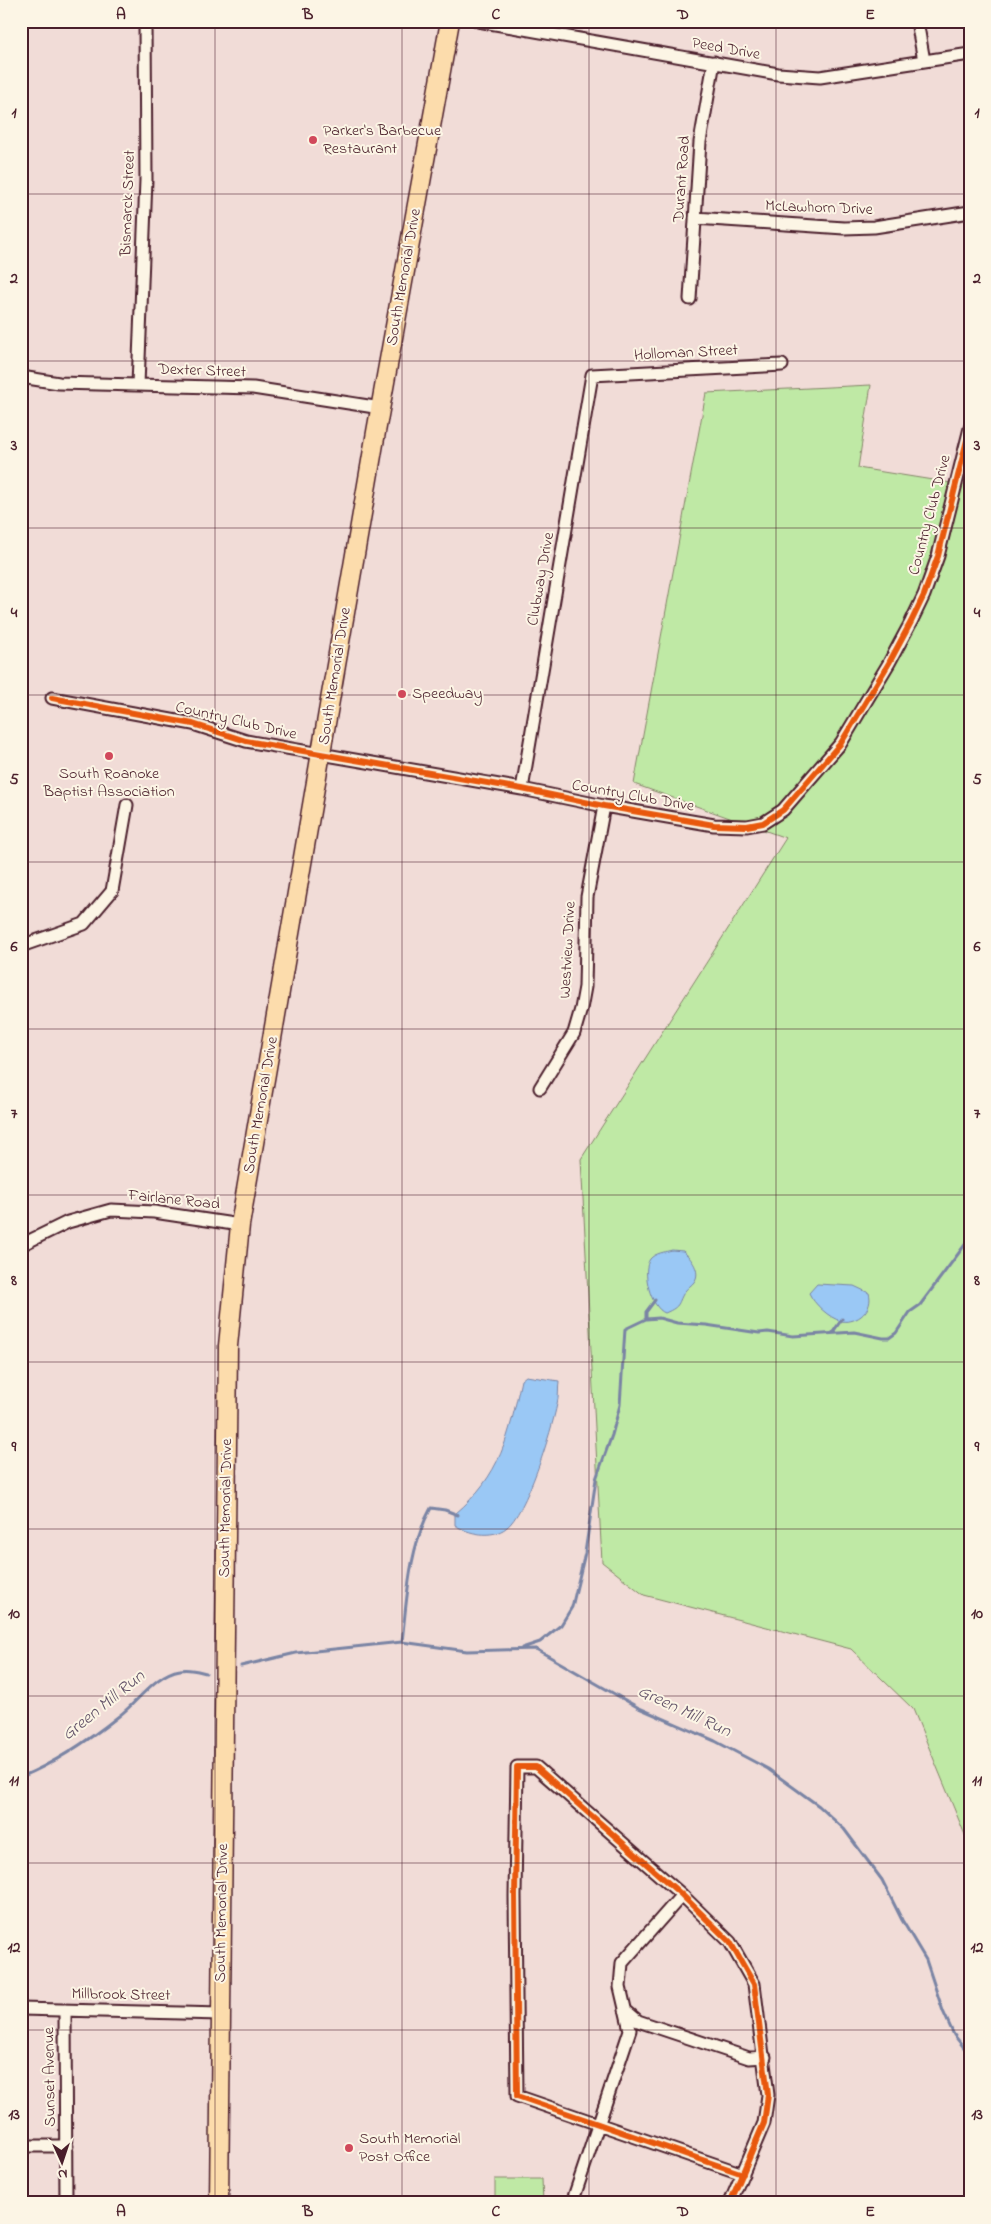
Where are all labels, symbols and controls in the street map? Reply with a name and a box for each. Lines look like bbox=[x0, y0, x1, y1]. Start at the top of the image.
text: A bbox=[116, 3, 126, 27]
text: B bbox=[302, 3, 314, 27]
text: C bbox=[492, 3, 501, 27]
text: D bbox=[676, 3, 689, 27]
text: E bbox=[865, 3, 875, 27]
street label: Peed Drive bbox=[690, 31, 763, 67]
text: 1 bbox=[11, 101, 17, 125]
text: 1 bbox=[974, 101, 980, 125]
place label: Parker's Barbecue Restaurant bbox=[323, 119, 442, 161]
marker: Parker's Barbecue Restaurant bbox=[307, 134, 319, 146]
street label: Durant Road bbox=[667, 135, 697, 224]
street label: Bismarck Street bbox=[114, 149, 142, 258]
street label: McLawhorn Drive bbox=[765, 194, 874, 222]
street label: South Memorial Drive bbox=[380, 206, 428, 347]
text: 2 bbox=[9, 267, 18, 291]
text: 2 bbox=[972, 267, 981, 291]
street label: Holloman Street bbox=[633, 338, 739, 368]
street label: Dexter Street bbox=[157, 357, 247, 385]
text: 3 bbox=[10, 434, 18, 458]
text: 3 bbox=[973, 434, 981, 458]
street label: Country Club Drive bbox=[902, 451, 958, 578]
street label: Clubway Drive bbox=[521, 530, 561, 628]
text: 4 bbox=[10, 601, 18, 625]
text: 4 bbox=[973, 601, 981, 625]
street label: South Memorial Drive bbox=[312, 605, 358, 746]
place label: Speedway bbox=[412, 682, 482, 706]
marker: Speedway bbox=[396, 688, 408, 700]
street label: Country Club Drive bbox=[173, 695, 300, 747]
marker: South Roanoke Baptist Association bbox=[103, 750, 115, 762]
place label: South Roanoke Baptist Association bbox=[42, 762, 175, 804]
text: 5 bbox=[9, 768, 19, 792]
text: 5 bbox=[972, 768, 982, 792]
street label: Country Club Drive bbox=[570, 773, 697, 819]
street label: Westview Drive bbox=[553, 900, 583, 999]
text: 6 bbox=[9, 935, 18, 959]
text: 6 bbox=[972, 935, 981, 959]
street label: South Memorial Drive bbox=[237, 1034, 285, 1175]
text: 7 bbox=[11, 1102, 18, 1126]
text: 7 bbox=[974, 1102, 981, 1126]
street label: Fairlane Road bbox=[126, 1183, 221, 1217]
text: 8 bbox=[10, 1269, 17, 1293]
text: 8 bbox=[973, 1269, 980, 1293]
text: 9 bbox=[11, 1435, 17, 1459]
text: 9 bbox=[974, 1435, 980, 1459]
street label: South Memorial Drive bbox=[213, 1438, 239, 1578]
text: 10 bbox=[8, 1602, 20, 1626]
text: 10 bbox=[971, 1602, 983, 1626]
water label: Green Mill Run bbox=[57, 1664, 152, 1748]
water label: Green Mill Run bbox=[633, 1679, 736, 1745]
text: 11 bbox=[9, 1769, 20, 1793]
text: 11 bbox=[972, 1769, 983, 1793]
street label: South Memorial Drive bbox=[209, 1843, 235, 1983]
text: 12 bbox=[7, 1936, 21, 1960]
text: 12 bbox=[970, 1936, 984, 1960]
street label: Millbrook Street bbox=[71, 1982, 171, 2008]
street label: Sunset Avenue bbox=[37, 2026, 63, 2127]
text: 13 bbox=[8, 2103, 20, 2127]
text: 13 bbox=[971, 2103, 983, 2127]
place label: South Memorial Post Office bbox=[359, 2127, 461, 2169]
north arrow bbox=[38, 2136, 88, 2186]
marker: South Memorial Post Office bbox=[343, 2142, 355, 2154]
text: N bbox=[57, 2163, 68, 2184]
text: A bbox=[116, 2200, 126, 2224]
text: B bbox=[302, 2200, 314, 2224]
text: C bbox=[492, 2200, 501, 2224]
text: D bbox=[676, 2200, 689, 2224]
text: E bbox=[865, 2200, 875, 2224]

